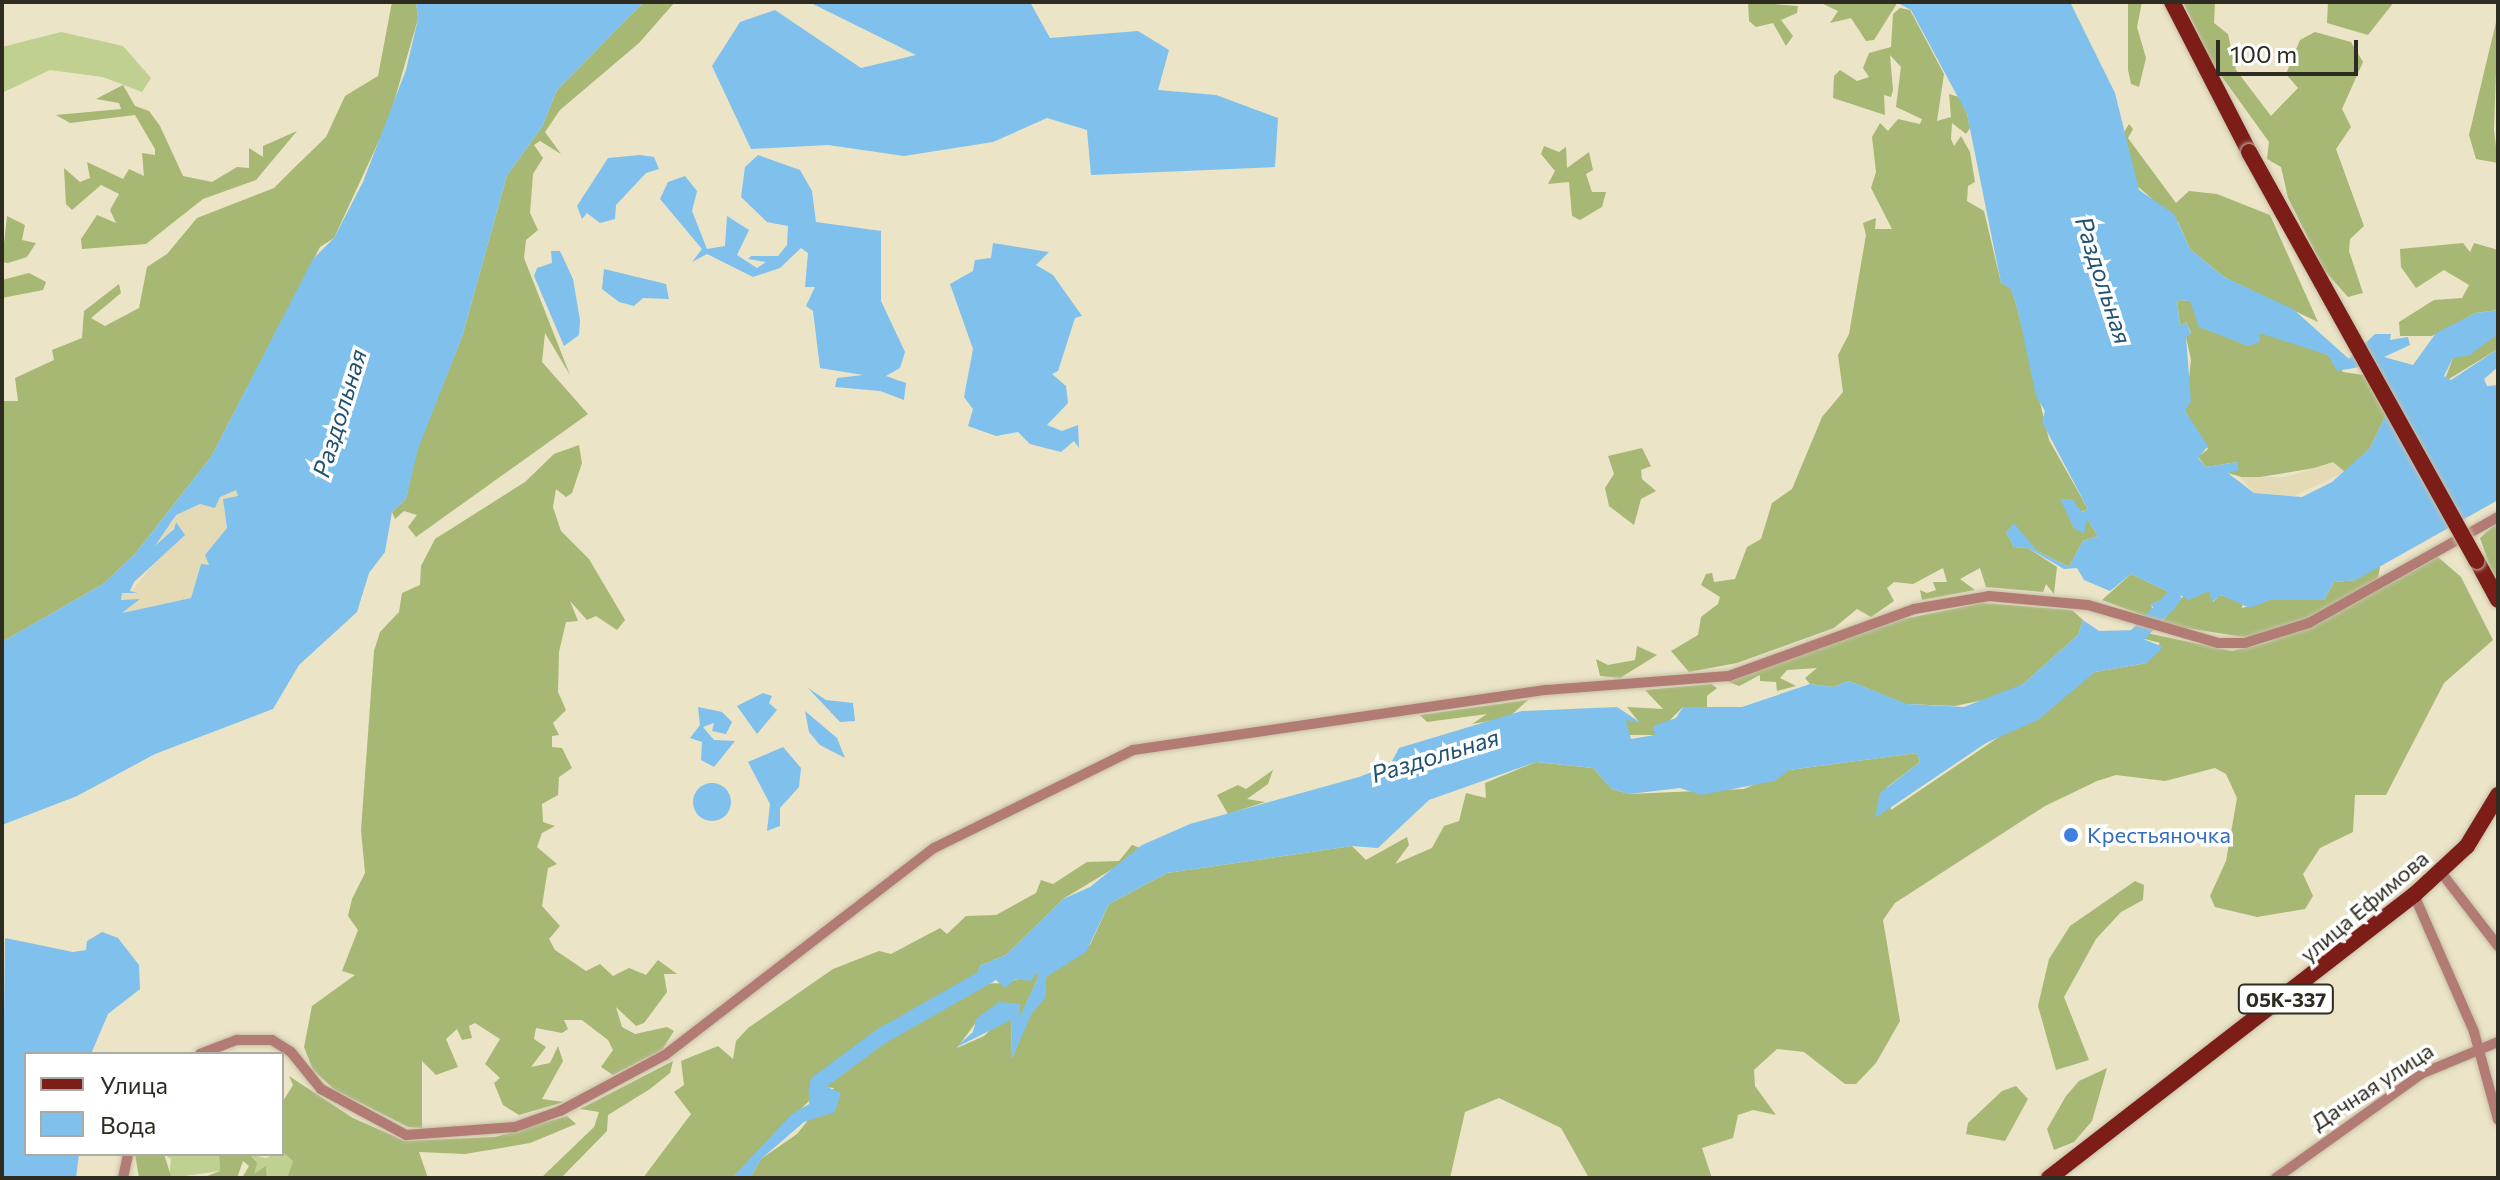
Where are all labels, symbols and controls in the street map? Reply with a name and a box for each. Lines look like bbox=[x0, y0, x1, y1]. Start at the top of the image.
scale bar bbox=[2220, 24, 2362, 74]
text: 100 m bbox=[2230, 39, 2297, 68]
water label: Раздольная bbox=[2070, 213, 2138, 347]
water label: Раздольная bbox=[306, 346, 372, 480]
water label: Раздольная bbox=[1368, 722, 1502, 788]
place label: Крестьяночка bbox=[2087, 822, 2231, 848]
marker: Крестьяночка bbox=[2062, 826, 2080, 844]
street label: улица Ефимова bbox=[2295, 845, 2433, 967]
road number: 05К-337 bbox=[2236, 983, 2336, 1015]
street label: Дачная улица bbox=[2306, 1037, 2438, 1135]
legend bbox=[24, 1052, 284, 1156]
text: Улица bbox=[100, 1070, 168, 1099]
text: Вода bbox=[100, 1110, 156, 1139]

